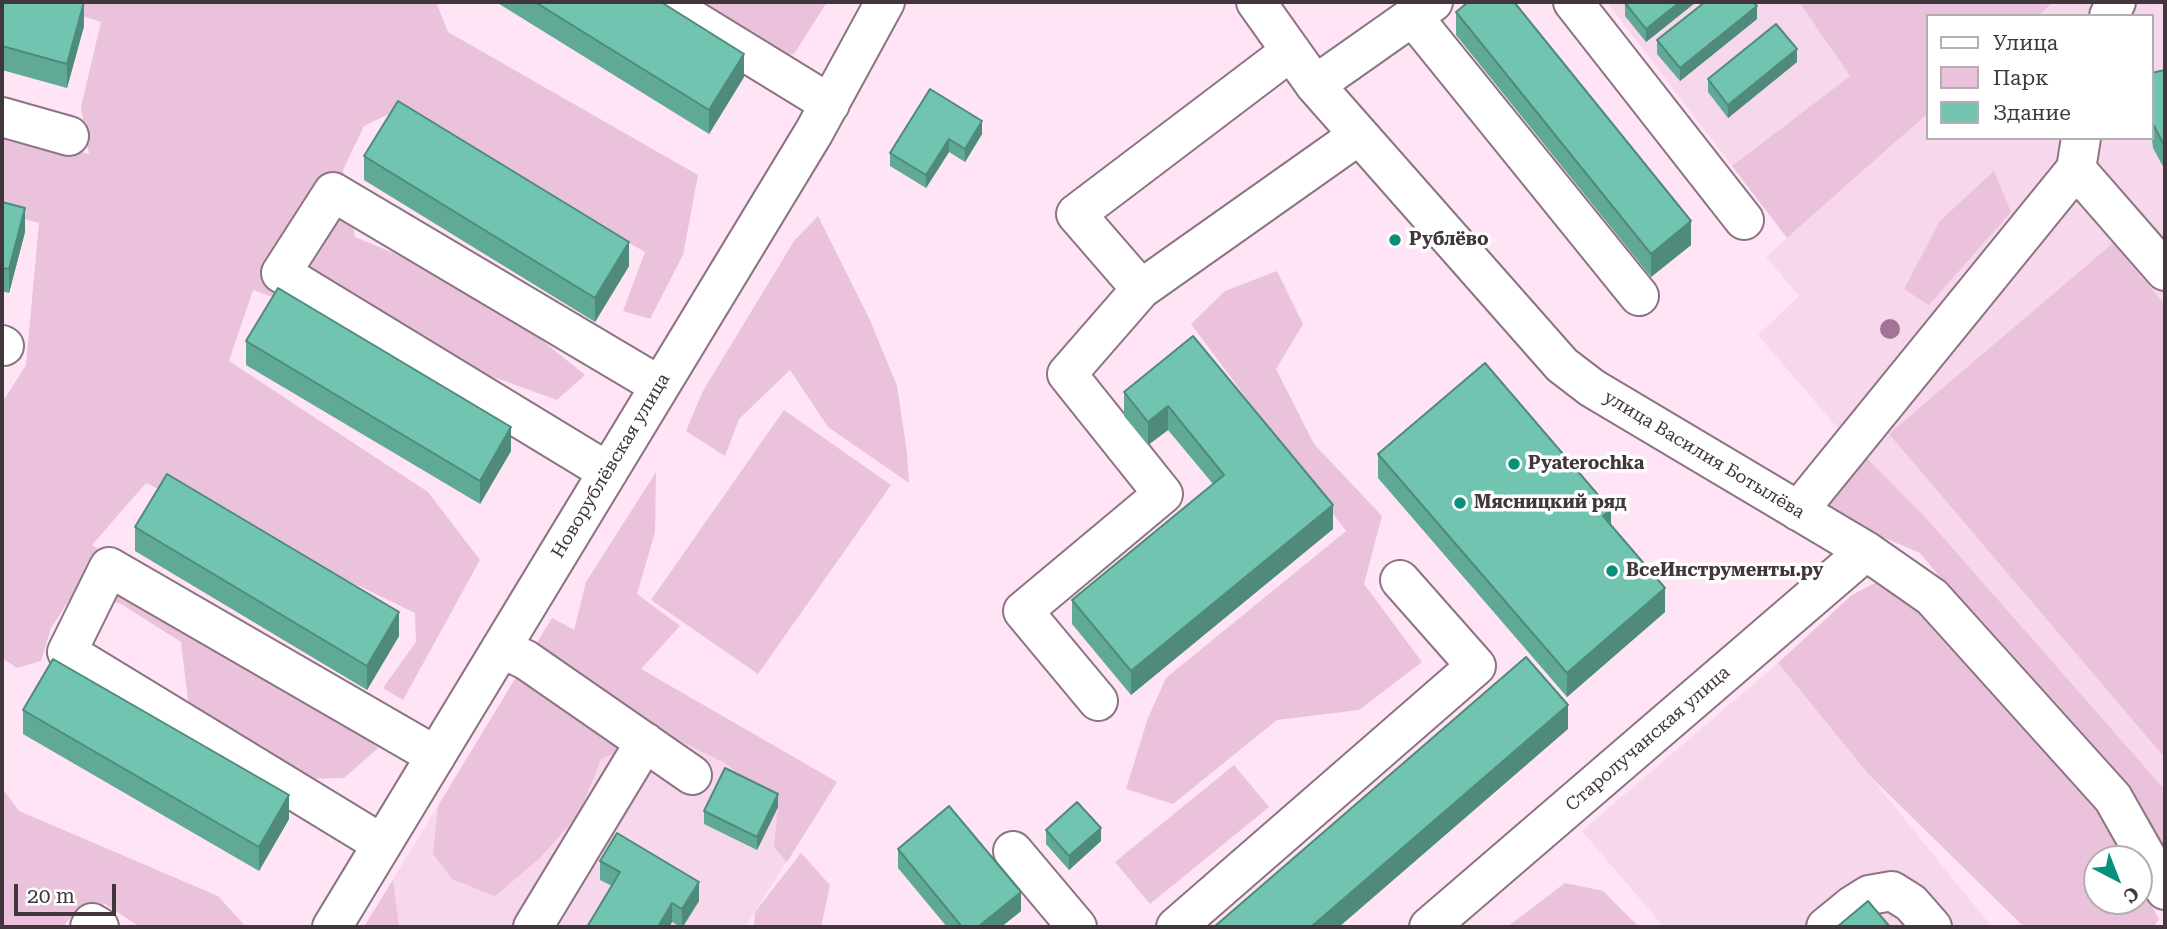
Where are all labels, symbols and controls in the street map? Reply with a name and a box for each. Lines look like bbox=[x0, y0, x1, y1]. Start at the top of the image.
legend bbox=[1926, 14, 2153, 140]
text: Улица bbox=[1993, 31, 2058, 55]
text: Парк bbox=[1993, 66, 2049, 90]
text: Здание bbox=[1993, 101, 2071, 125]
place label: Рублёво bbox=[1409, 229, 1489, 251]
marker: Рублёво bbox=[1387, 232, 1403, 248]
street label: Новорублёвская улица bbox=[547, 370, 675, 562]
street label: улица Василия Ботылёва bbox=[1600, 386, 1808, 524]
place label: Pyaterochka bbox=[1528, 453, 1644, 475]
marker: Pyaterochka bbox=[1506, 456, 1522, 472]
place label: Мясницкий ряд bbox=[1474, 492, 1627, 514]
marker: Мясницкий ряд bbox=[1452, 495, 1468, 511]
place label: ВсеИнструменты.ру bbox=[1626, 560, 1823, 582]
marker: ВсеИнструменты.ру bbox=[1604, 563, 1620, 579]
street label: Старолучанская улица bbox=[1562, 662, 1734, 816]
north arrow bbox=[2083, 845, 2153, 915]
scale bar bbox=[18, 870, 119, 914]
text: С bbox=[2118, 881, 2144, 907]
text: 20 m bbox=[27, 884, 75, 908]

